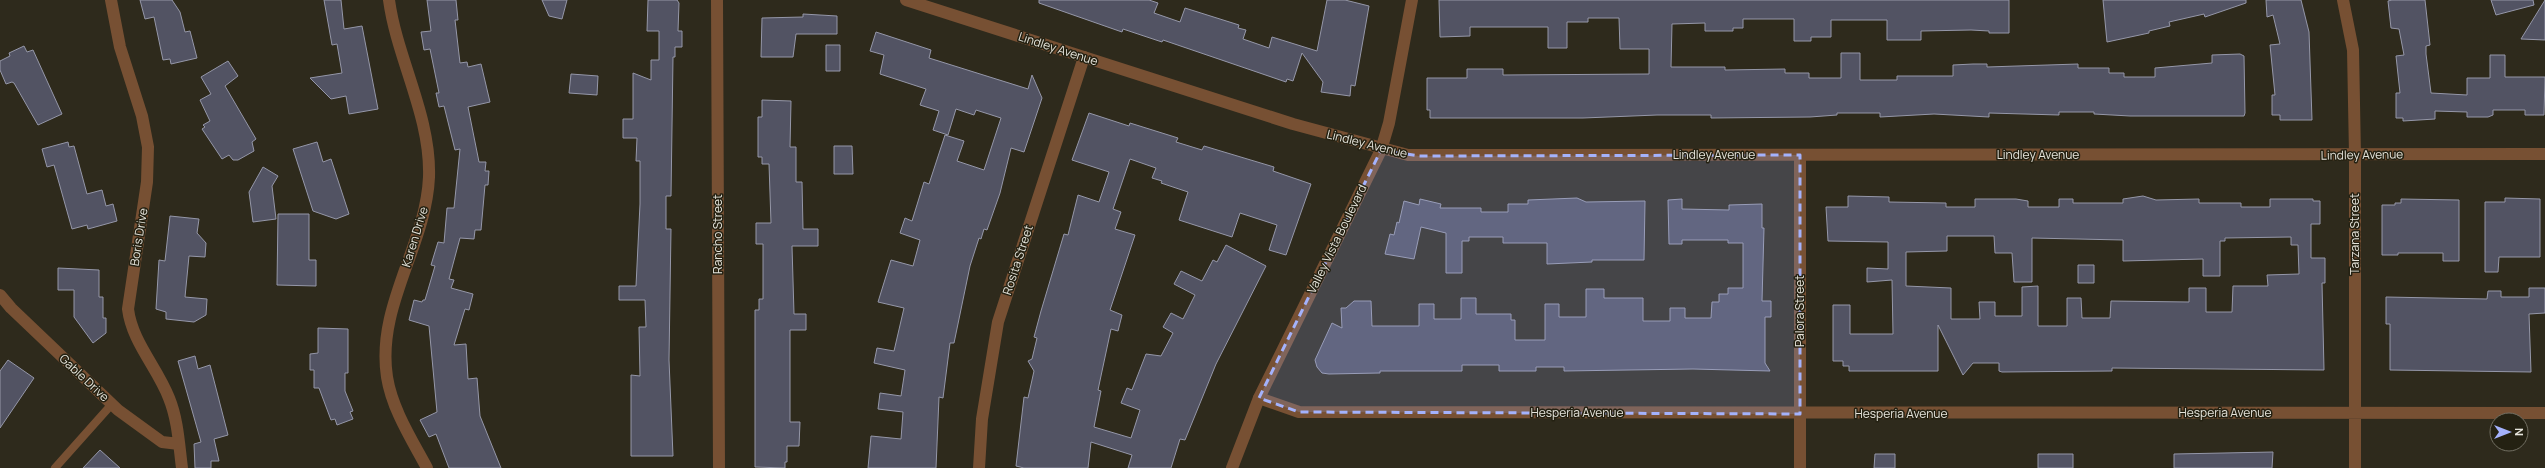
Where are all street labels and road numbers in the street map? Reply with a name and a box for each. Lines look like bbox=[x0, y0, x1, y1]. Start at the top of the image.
street label: Lindley Avenue bbox=[1016, 28, 1100, 69]
street label: Lindley Avenue bbox=[1325, 125, 1409, 162]
street label: Lindley Avenue bbox=[2321, 145, 2403, 164]
street label: Lindley Avenue bbox=[1673, 146, 1755, 163]
street label: Lindley Avenue bbox=[1997, 146, 2079, 163]
street label: Valley Vista Boulevard bbox=[1303, 181, 1370, 296]
street label: Tarzana Street bbox=[2346, 193, 2363, 275]
street label: Rancho Street bbox=[709, 194, 726, 274]
street label: Karen Drive bbox=[397, 205, 432, 269]
street label: Boris Drive bbox=[126, 207, 151, 267]
street label: Rosita Street bbox=[998, 222, 1037, 297]
street label: Palora Street bbox=[1791, 275, 1808, 347]
street label: Gable Drive bbox=[56, 350, 113, 405]
street label: Hesperia Avenue bbox=[1531, 404, 1623, 421]
street label: Hesperia Avenue bbox=[2179, 404, 2271, 421]
street label: Hesperia Avenue bbox=[1855, 405, 1947, 422]

